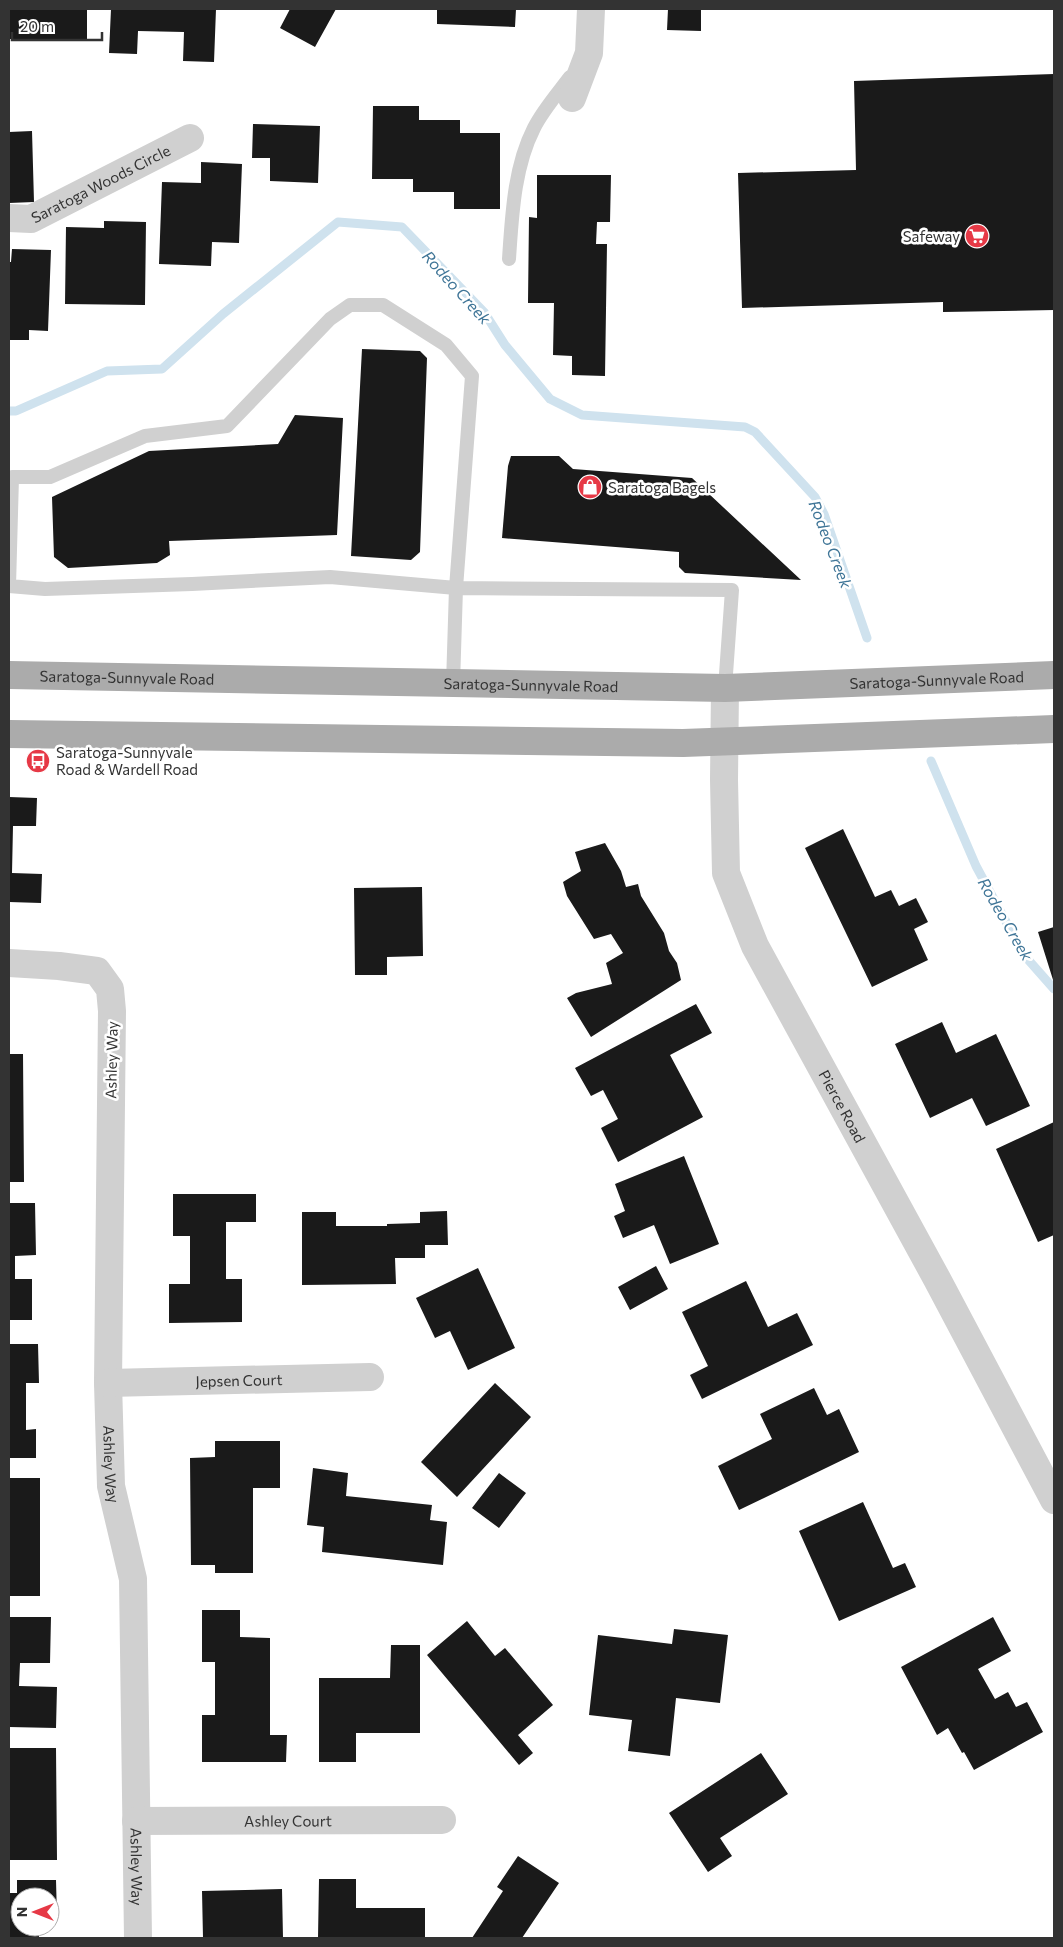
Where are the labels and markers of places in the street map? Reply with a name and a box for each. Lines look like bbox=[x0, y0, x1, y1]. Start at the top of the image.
supermarket icon: Safeway bbox=[964, 223, 990, 249]
place label: Safeway bbox=[903, 227, 960, 245]
shop icon: Saratoga Bagels bbox=[577, 474, 603, 500]
place label: Saratoga Bagels bbox=[608, 478, 716, 496]
place label: Saratoga-Sunnyvale Road & Wardell Road bbox=[56, 743, 198, 778]
bus stop icon: Saratoga-Sunnyvale Road & Wardell Road bbox=[25, 748, 51, 774]

